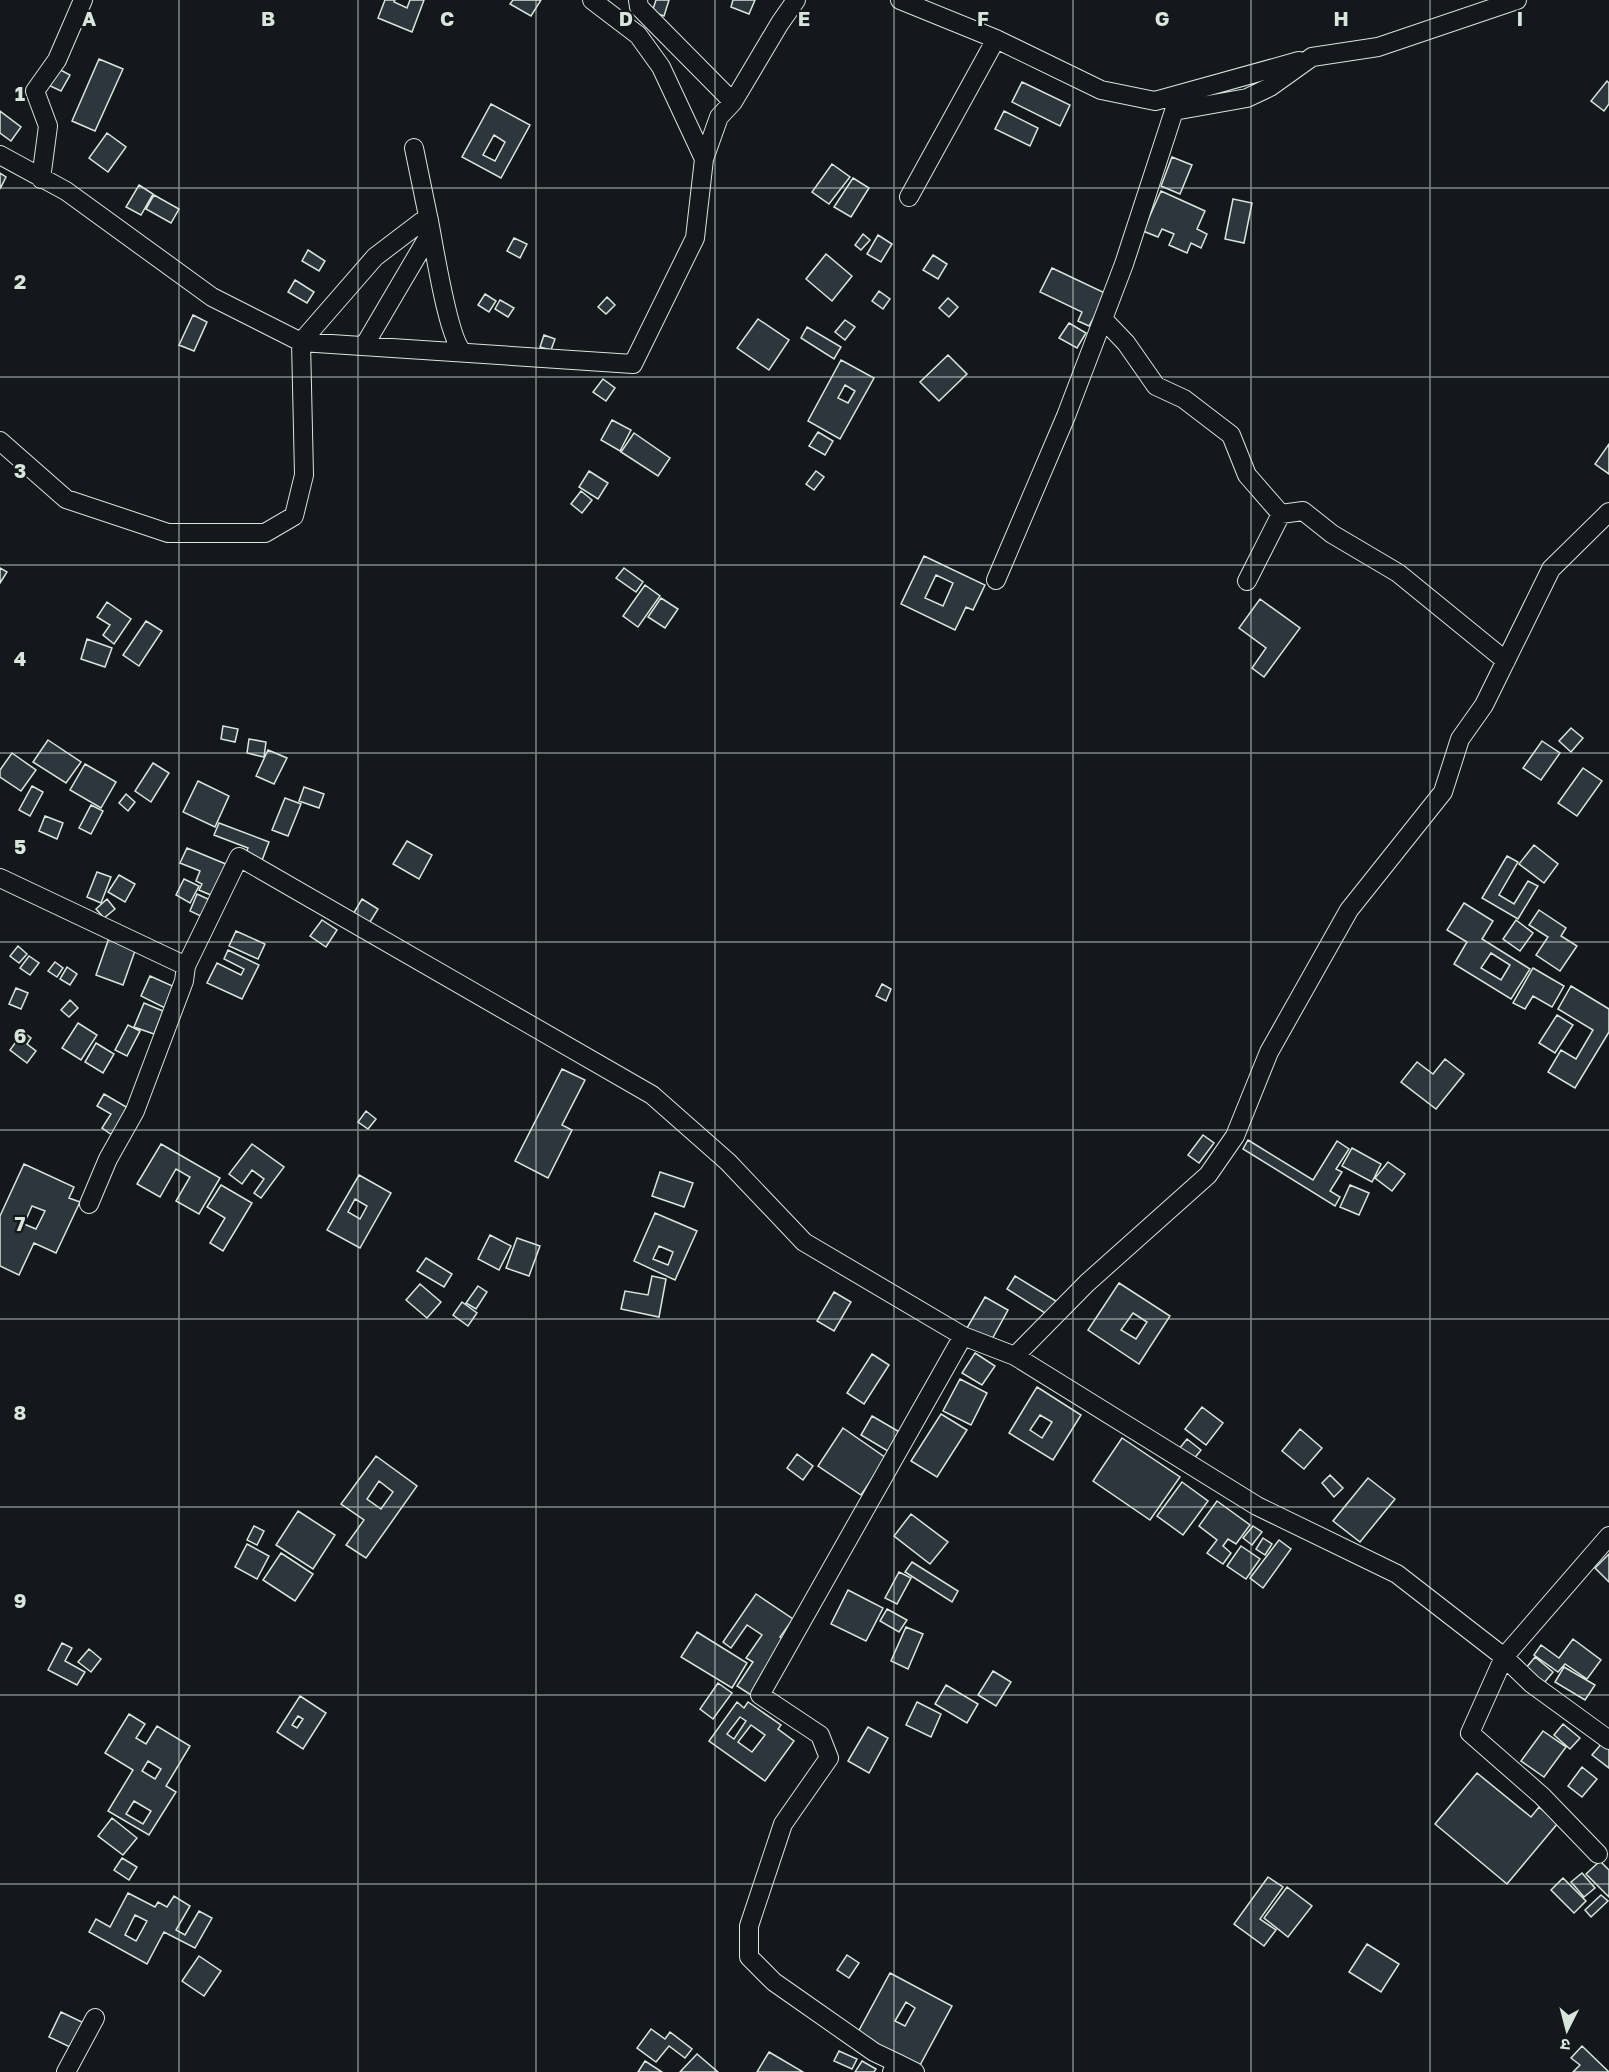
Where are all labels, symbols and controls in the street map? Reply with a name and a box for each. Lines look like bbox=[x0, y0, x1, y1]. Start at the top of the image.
text: A bbox=[82, 6, 96, 30]
text: B bbox=[261, 6, 275, 30]
text: C bbox=[440, 6, 454, 30]
text: D bbox=[619, 6, 633, 30]
text: E bbox=[798, 6, 810, 30]
text: F bbox=[977, 6, 989, 30]
text: G bbox=[1155, 6, 1169, 30]
text: H bbox=[1333, 6, 1349, 30]
text: I bbox=[1517, 6, 1523, 30]
text: 1 bbox=[15, 81, 25, 105]
text: 2 bbox=[14, 269, 26, 293]
text: 3 bbox=[14, 458, 26, 482]
text: 4 bbox=[14, 646, 26, 670]
text: 5 bbox=[14, 834, 26, 858]
text: 6 bbox=[14, 1023, 26, 1047]
text: 7 bbox=[15, 1211, 26, 1235]
text: 8 bbox=[14, 1400, 26, 1424]
text: 9 bbox=[14, 1588, 26, 1612]
north arrow bbox=[1537, 2000, 1597, 2060]
text: उ bbox=[1559, 2034, 1571, 2055]

